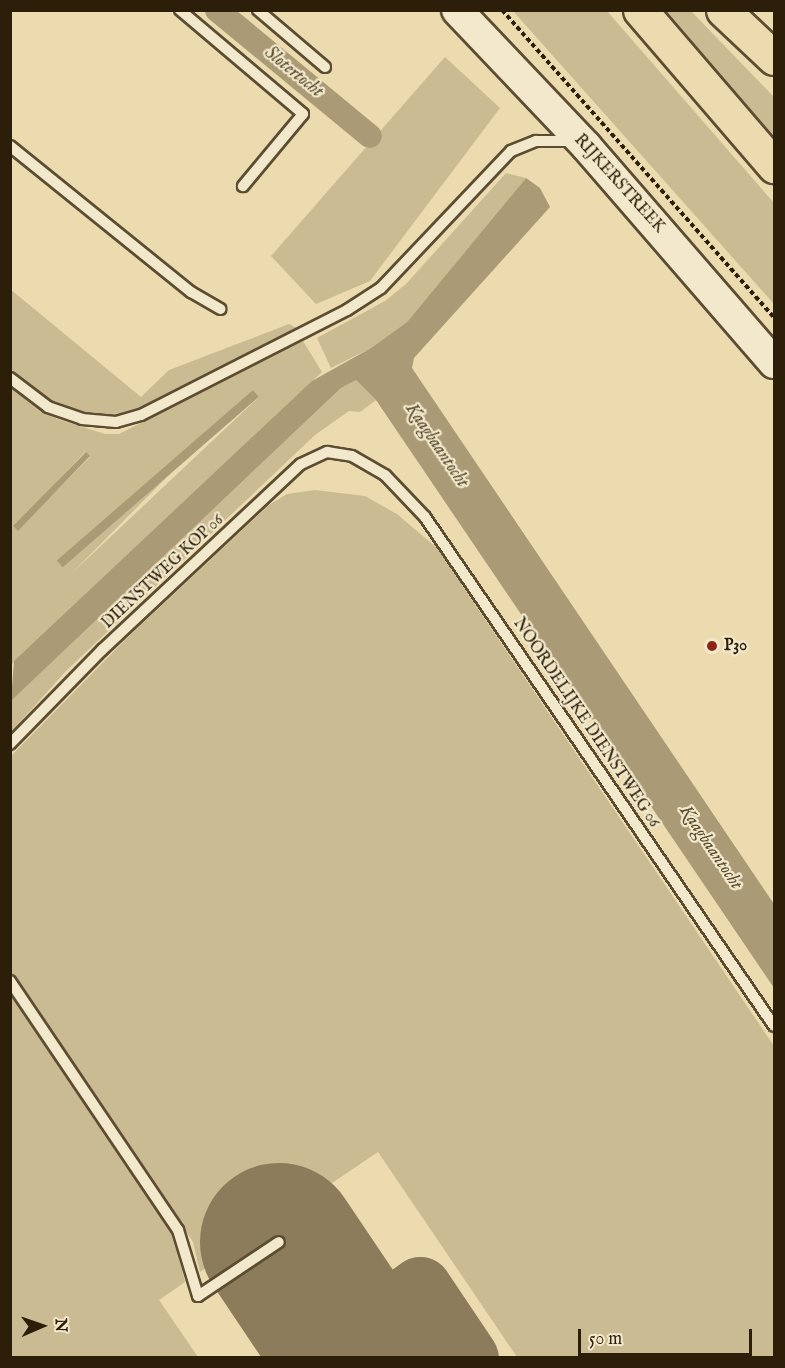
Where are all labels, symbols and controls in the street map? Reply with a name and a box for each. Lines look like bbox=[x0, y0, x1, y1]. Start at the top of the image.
water label: Slotertocht bbox=[259, 43, 327, 103]
street label: RIJKERSTREEK bbox=[570, 131, 668, 237]
water label: Kaagbaantocht bbox=[400, 400, 472, 492]
street label: DIENSTWEG KOP 06 bbox=[98, 511, 228, 633]
street label: NOORDELIJKE DIENSTWEG 06 bbox=[509, 615, 663, 831]
place label: P30 bbox=[724, 636, 747, 656]
marker: P30 bbox=[705, 639, 719, 653]
water label: Kaagbaantocht bbox=[674, 802, 746, 894]
north arrow bbox=[12, 1296, 72, 1356]
scale bar bbox=[581, 1317, 755, 1355]
text: N bbox=[50, 1318, 70, 1333]
text: 50 m bbox=[589, 1328, 622, 1351]

